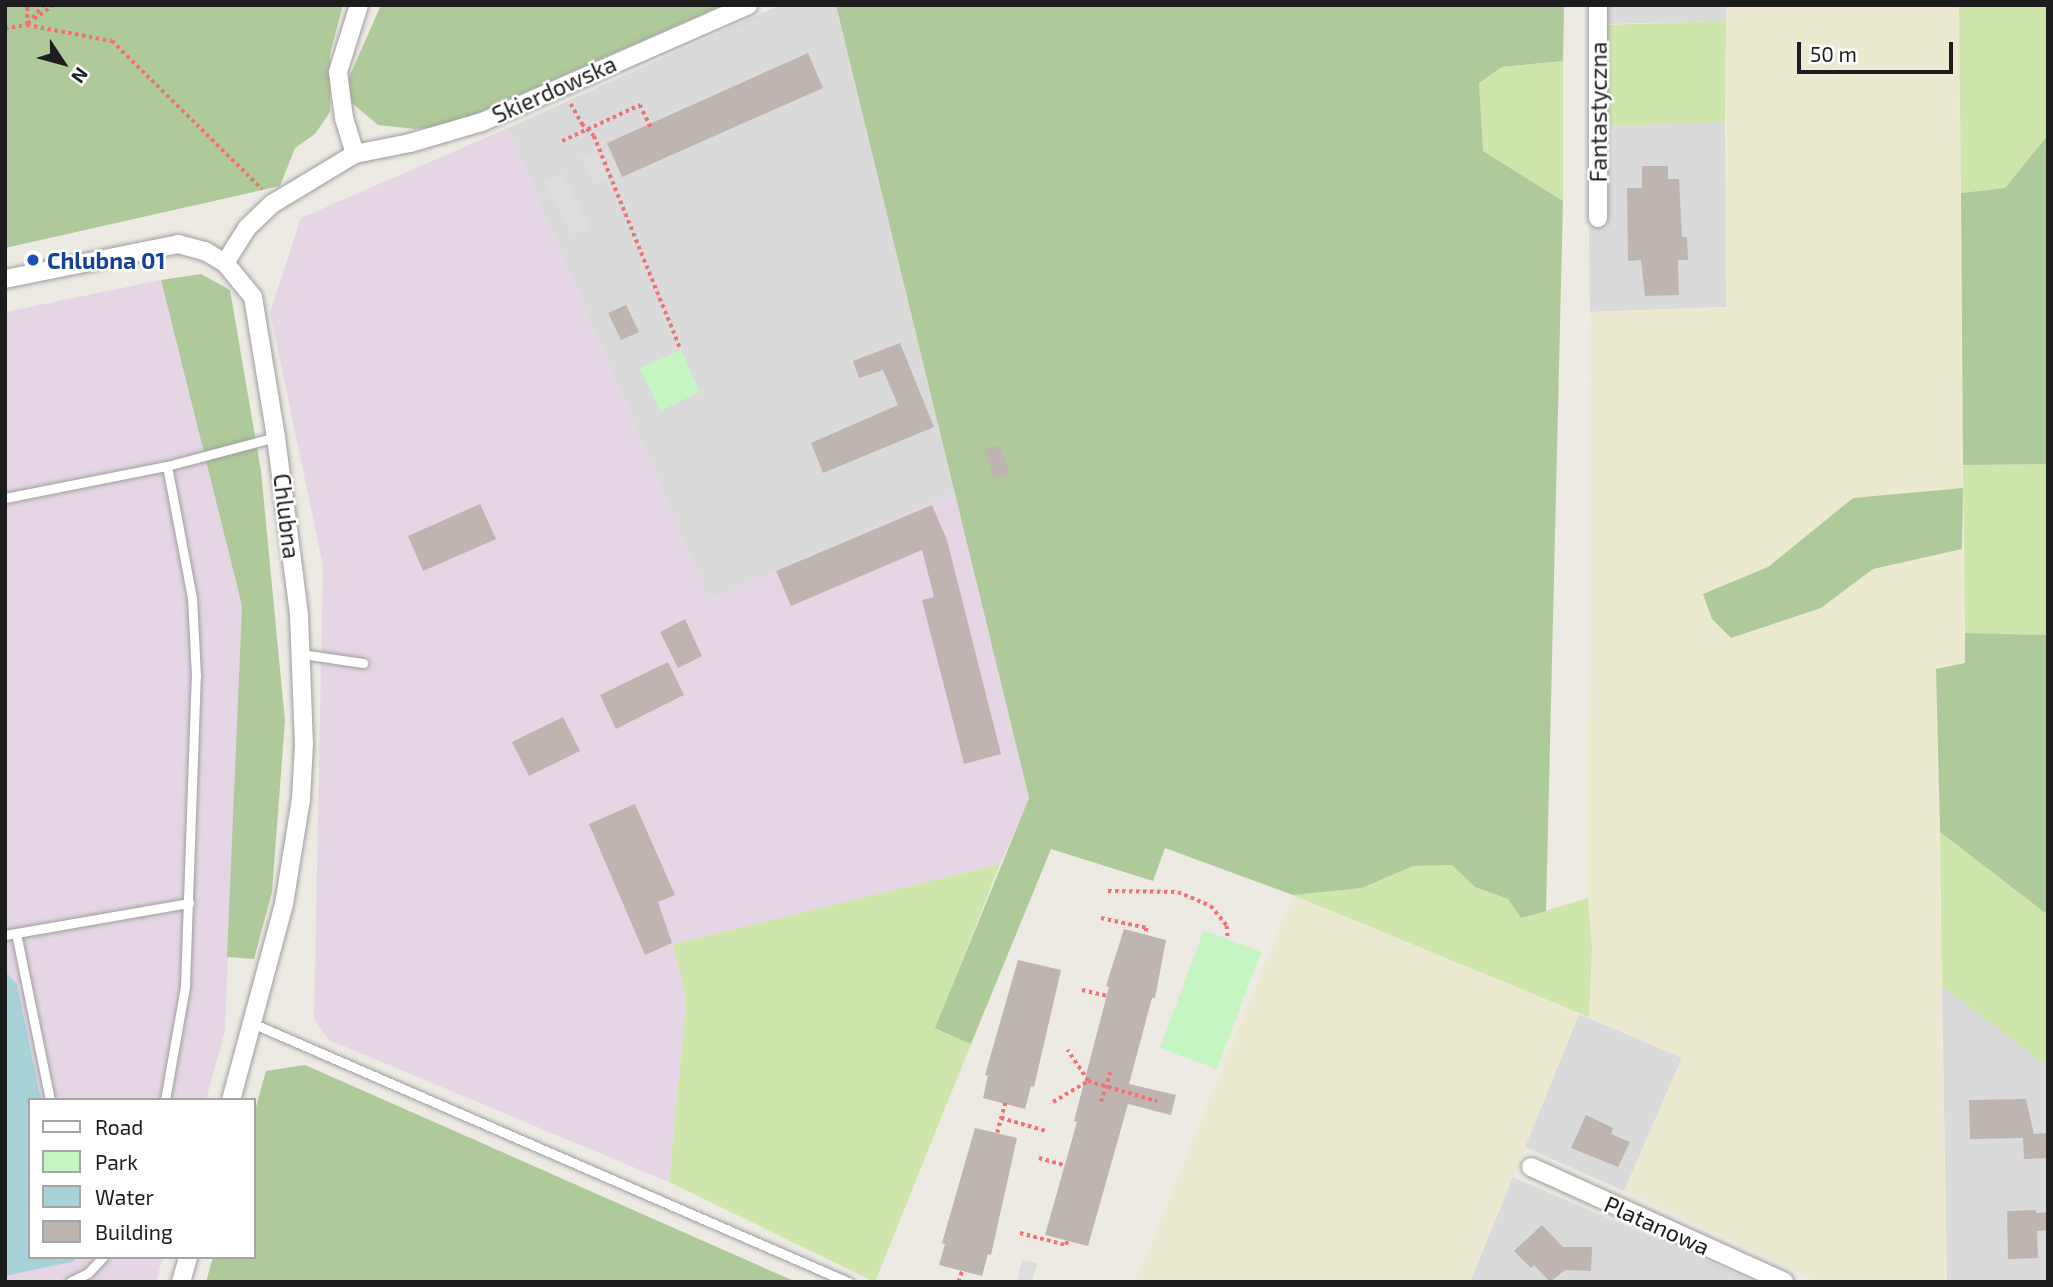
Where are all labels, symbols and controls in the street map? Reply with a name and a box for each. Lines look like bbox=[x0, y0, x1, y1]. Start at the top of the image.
north arrow bbox=[28, 28, 98, 98]
scale bar bbox=[1801, 28, 1957, 72]
text: 50 m bbox=[1810, 41, 1857, 66]
street label: Fantastyczna bbox=[1584, 42, 1612, 182]
street label: Skierdowska bbox=[488, 49, 620, 129]
text: N bbox=[67, 63, 94, 88]
place label: Chlubna 01 bbox=[47, 246, 166, 274]
marker: Chlubna 01 bbox=[25, 252, 41, 268]
street label: Chlubna bbox=[268, 472, 306, 560]
legend bbox=[28, 1098, 256, 1259]
text: Road bbox=[95, 1114, 143, 1139]
text: Park bbox=[95, 1149, 138, 1174]
text: Water bbox=[95, 1184, 154, 1209]
street label: Platanowa bbox=[1600, 1190, 1714, 1260]
text: Building bbox=[95, 1219, 173, 1244]

